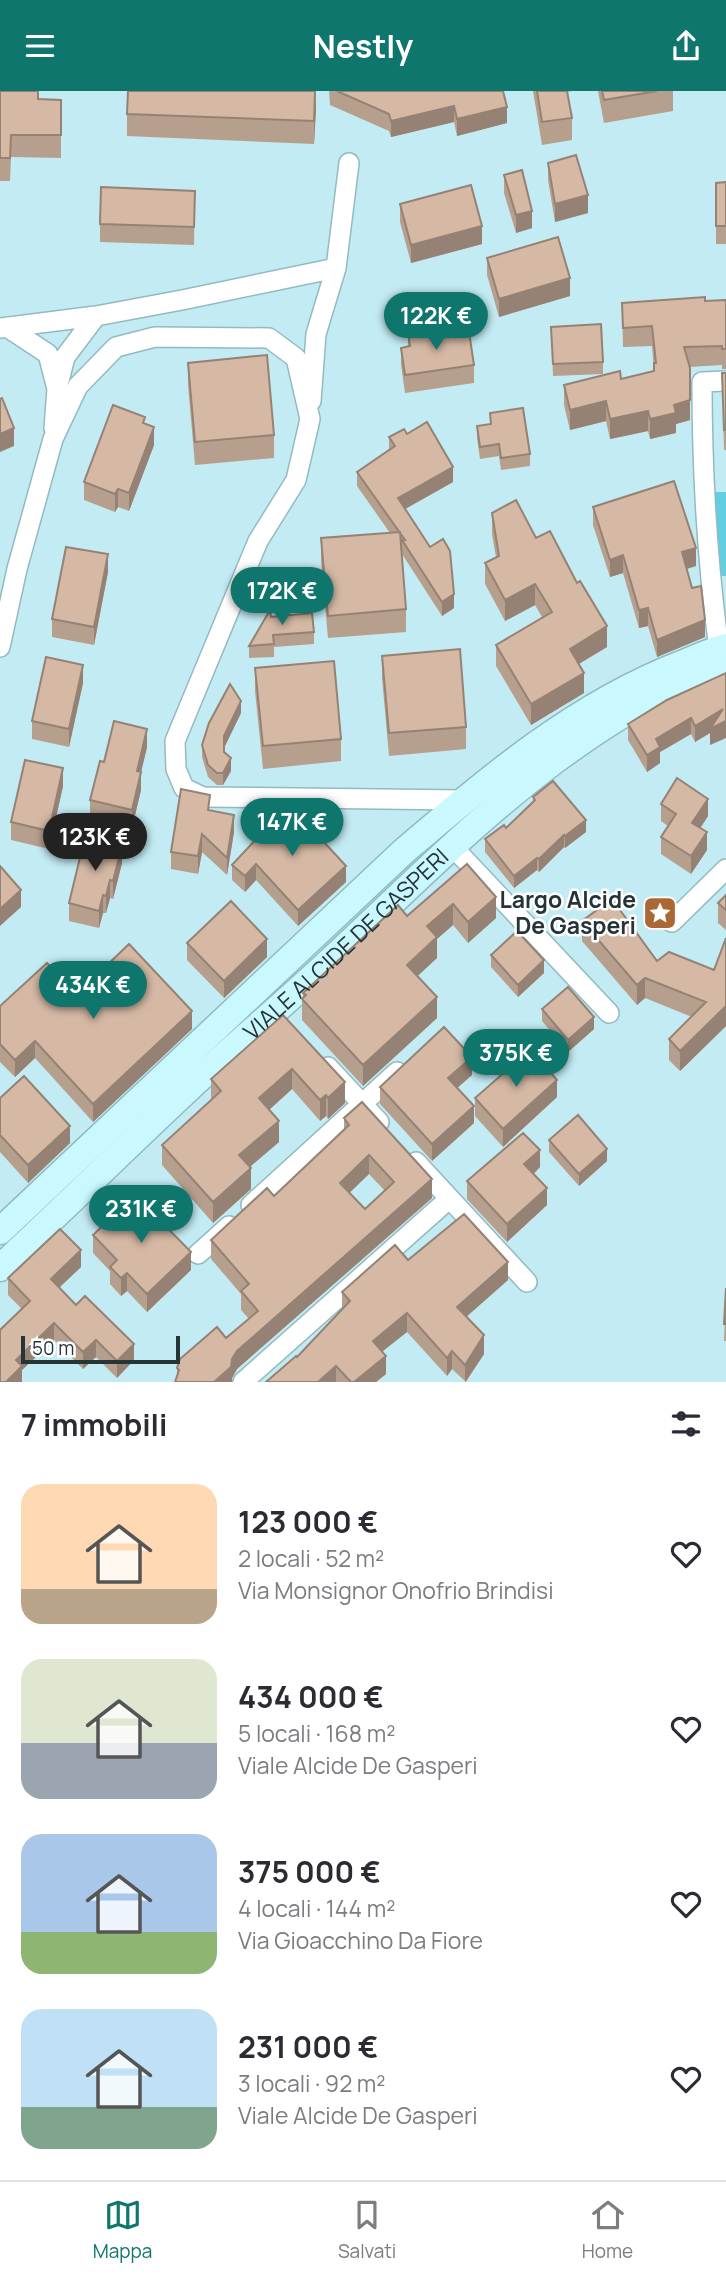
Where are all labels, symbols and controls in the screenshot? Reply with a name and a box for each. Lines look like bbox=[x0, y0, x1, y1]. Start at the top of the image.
text: Nestly bbox=[313, 24, 413, 68]
icon: menu bbox=[21, 27, 59, 65]
icon: share bbox=[667, 27, 705, 65]
pin: 122K € bbox=[379, 293, 493, 352]
text: 122K € bbox=[400, 299, 472, 331]
pin: 172K € bbox=[225, 567, 339, 627]
text: 172K € bbox=[247, 574, 317, 606]
pin: 147K € bbox=[235, 799, 349, 858]
text: 147K € bbox=[256, 805, 328, 837]
pin: 123K € bbox=[38, 813, 152, 873]
text: 123K € bbox=[59, 820, 131, 852]
street label: VIALE ALCIDE DE GASPERI bbox=[236, 840, 455, 1047]
place label: Largo Alcide De Gasperi bbox=[500, 883, 636, 941]
place icon: Largo Alcide De Gasperi bbox=[641, 894, 679, 932]
pin: 434K € bbox=[36, 961, 150, 1021]
text: 434K € bbox=[55, 968, 131, 1000]
pin: 375K € bbox=[459, 1030, 573, 1089]
text: 375K € bbox=[479, 1036, 553, 1068]
pin: 231K € bbox=[84, 1185, 198, 1245]
text: 231K € bbox=[105, 1192, 177, 1224]
scale bar bbox=[21, 1333, 180, 1365]
text: 50 m bbox=[32, 1335, 74, 1361]
text: 7 immobili bbox=[21, 1404, 167, 1445]
icon: filters bbox=[667, 1405, 705, 1443]
text: 123 000 € bbox=[238, 1501, 378, 1542]
icon: home bbox=[77, 1512, 161, 1596]
icon: heart bbox=[667, 1535, 705, 1573]
text: 2 locali · 52 m² bbox=[238, 1542, 384, 1574]
text: Via Monsignor Onofrio Brindisi bbox=[238, 1574, 554, 1606]
text: 434 000 € bbox=[238, 1676, 384, 1717]
icon: home bbox=[77, 1687, 161, 1771]
icon: heart bbox=[667, 1710, 705, 1748]
text: 5 locali · 168 m² bbox=[238, 1717, 395, 1749]
text: Viale Alcide De Gasperi bbox=[238, 1749, 478, 1781]
text: 375 000 € bbox=[238, 1851, 381, 1892]
icon: home bbox=[77, 1862, 161, 1946]
icon: heart bbox=[667, 1885, 705, 1923]
text: 4 locali · 144 m² bbox=[238, 1892, 395, 1924]
text: Via Gioacchino Da Fiore bbox=[238, 1924, 483, 1956]
text: 231 000 € bbox=[238, 2026, 378, 2067]
icon: home bbox=[77, 2037, 161, 2121]
icon: heart bbox=[667, 2060, 705, 2098]
text: 3 locali · 92 m² bbox=[238, 2067, 386, 2099]
text: Viale Alcide De Gasperi bbox=[238, 2099, 478, 2131]
tab: Mappa bbox=[93, 2196, 152, 2264]
tab: Salvati bbox=[338, 2196, 396, 2264]
tab: Home bbox=[582, 2196, 633, 2264]

